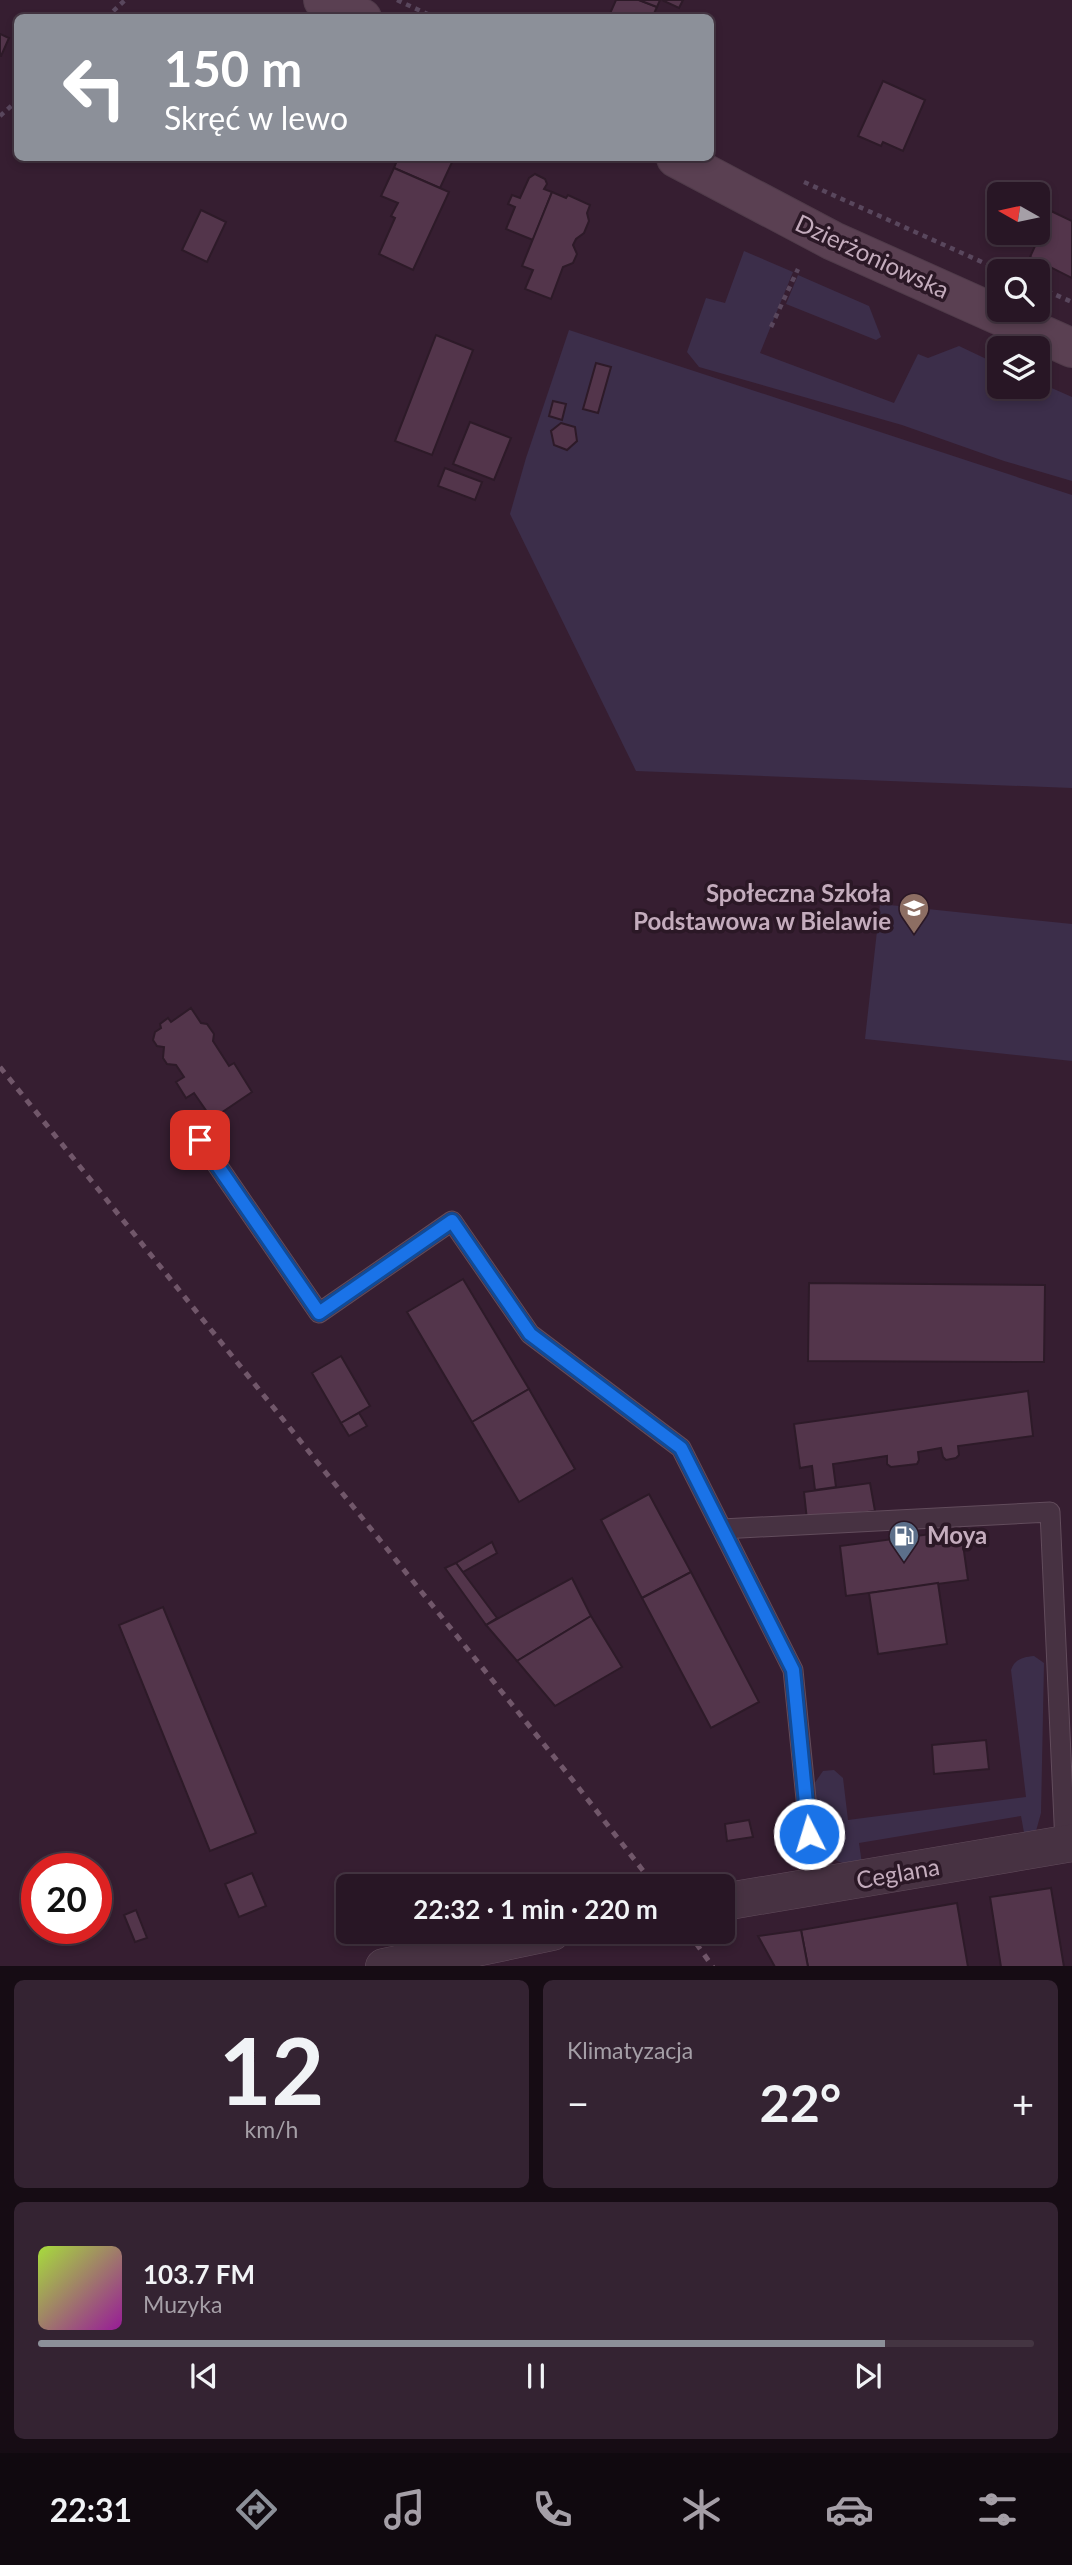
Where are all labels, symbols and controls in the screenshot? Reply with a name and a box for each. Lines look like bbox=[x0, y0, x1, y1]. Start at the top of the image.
text: 150 m bbox=[164, 39, 302, 97]
icon: left bbox=[49, 42, 140, 133]
text: Skręć w lewo bbox=[164, 98, 348, 137]
north arrow bbox=[987, 182, 1050, 245]
map controls bbox=[987, 182, 1050, 399]
street label: Dzierżoniowska bbox=[791, 207, 954, 304]
button: search bbox=[987, 259, 1050, 322]
button: layers bbox=[987, 336, 1050, 399]
place label: Społeczna Szkoła Podstawowa w Bielawie bbox=[633, 878, 891, 935]
school or university icon: Społeczna Szkoła Podstawowa w Bielawie bbox=[897, 891, 931, 935]
pin bbox=[170, 1110, 230, 1170]
icon: arrive bbox=[181, 1121, 219, 1159]
fuel station icon: Moya bbox=[887, 1519, 921, 1563]
place label: Moya bbox=[927, 1520, 987, 1549]
position arrow bbox=[772, 1797, 846, 1871]
street label: Ceglana bbox=[854, 1851, 942, 1894]
speed limit sign: 20 bbox=[21, 1853, 112, 1944]
text: 22:32 · 1 min · 220 m bbox=[413, 1893, 658, 1925]
text: 12 bbox=[219, 2015, 324, 2124]
text: Klimatyzacja bbox=[567, 2036, 693, 2064]
text: 22° bbox=[760, 2071, 841, 2133]
text: − bbox=[567, 2080, 589, 2126]
text: + bbox=[1012, 2080, 1034, 2126]
text: km/h bbox=[245, 2115, 298, 2143]
text: 103.7 FM bbox=[143, 2258, 255, 2290]
text: Muzyka bbox=[143, 2290, 222, 2318]
icon: previous bbox=[185, 2357, 223, 2395]
icon: pause bbox=[517, 2357, 555, 2395]
icon: next bbox=[849, 2357, 887, 2395]
icon: directions bbox=[232, 2485, 281, 2534]
icon: music bbox=[380, 2485, 429, 2534]
icon: phone bbox=[528, 2485, 577, 2534]
icon: climate bbox=[677, 2485, 726, 2534]
icon: car bbox=[825, 2485, 874, 2534]
icon: filters bbox=[973, 2485, 1022, 2534]
text: 22:31 bbox=[50, 2490, 132, 2529]

